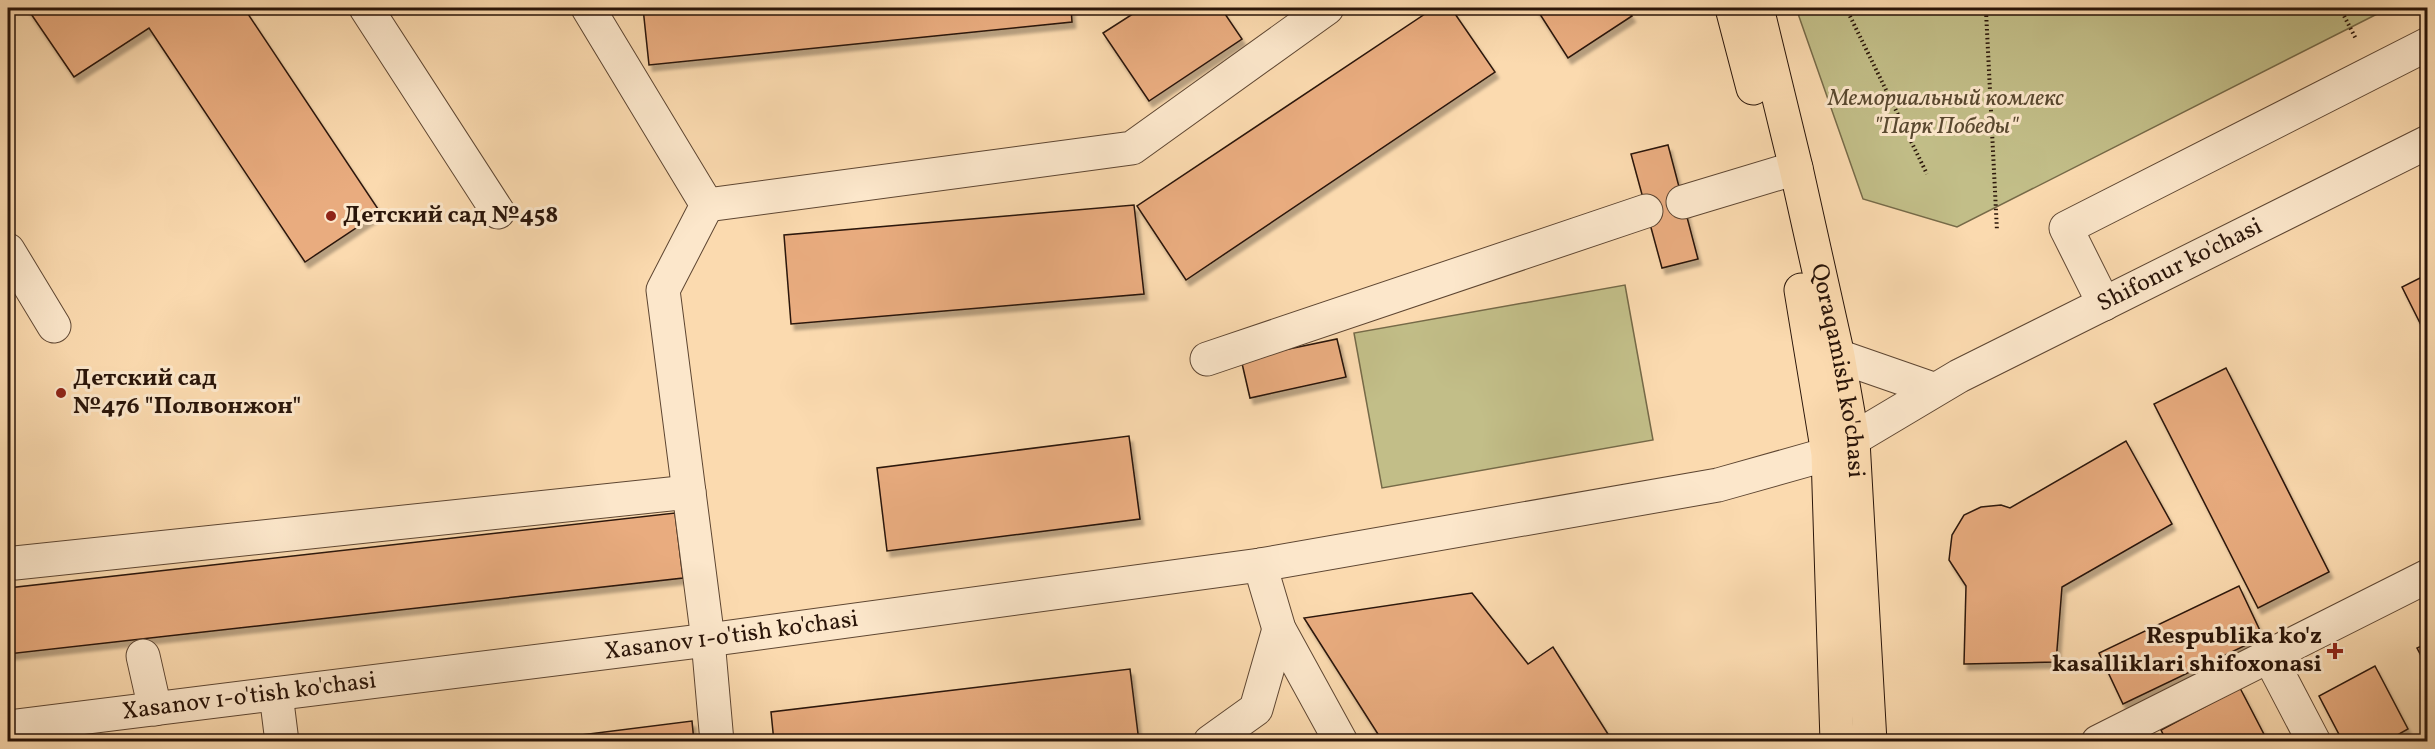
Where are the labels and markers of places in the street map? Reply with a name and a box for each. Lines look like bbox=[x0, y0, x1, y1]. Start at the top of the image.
place label: Детский сад №458 bbox=[343, 199, 558, 233]
marker: Детский сад №458 bbox=[324, 209, 338, 223]
place label: Детский сад №476 "Полвонжон" bbox=[73, 362, 301, 424]
marker: Детский сад №476 "Полвонжон" bbox=[54, 386, 68, 400]
place label: Respublika ko'z kasalliklari shifoxonasi bbox=[2052, 620, 2322, 682]
marker: Respublika ko'z kasalliklari shifoxonasi bbox=[2326, 642, 2344, 660]

